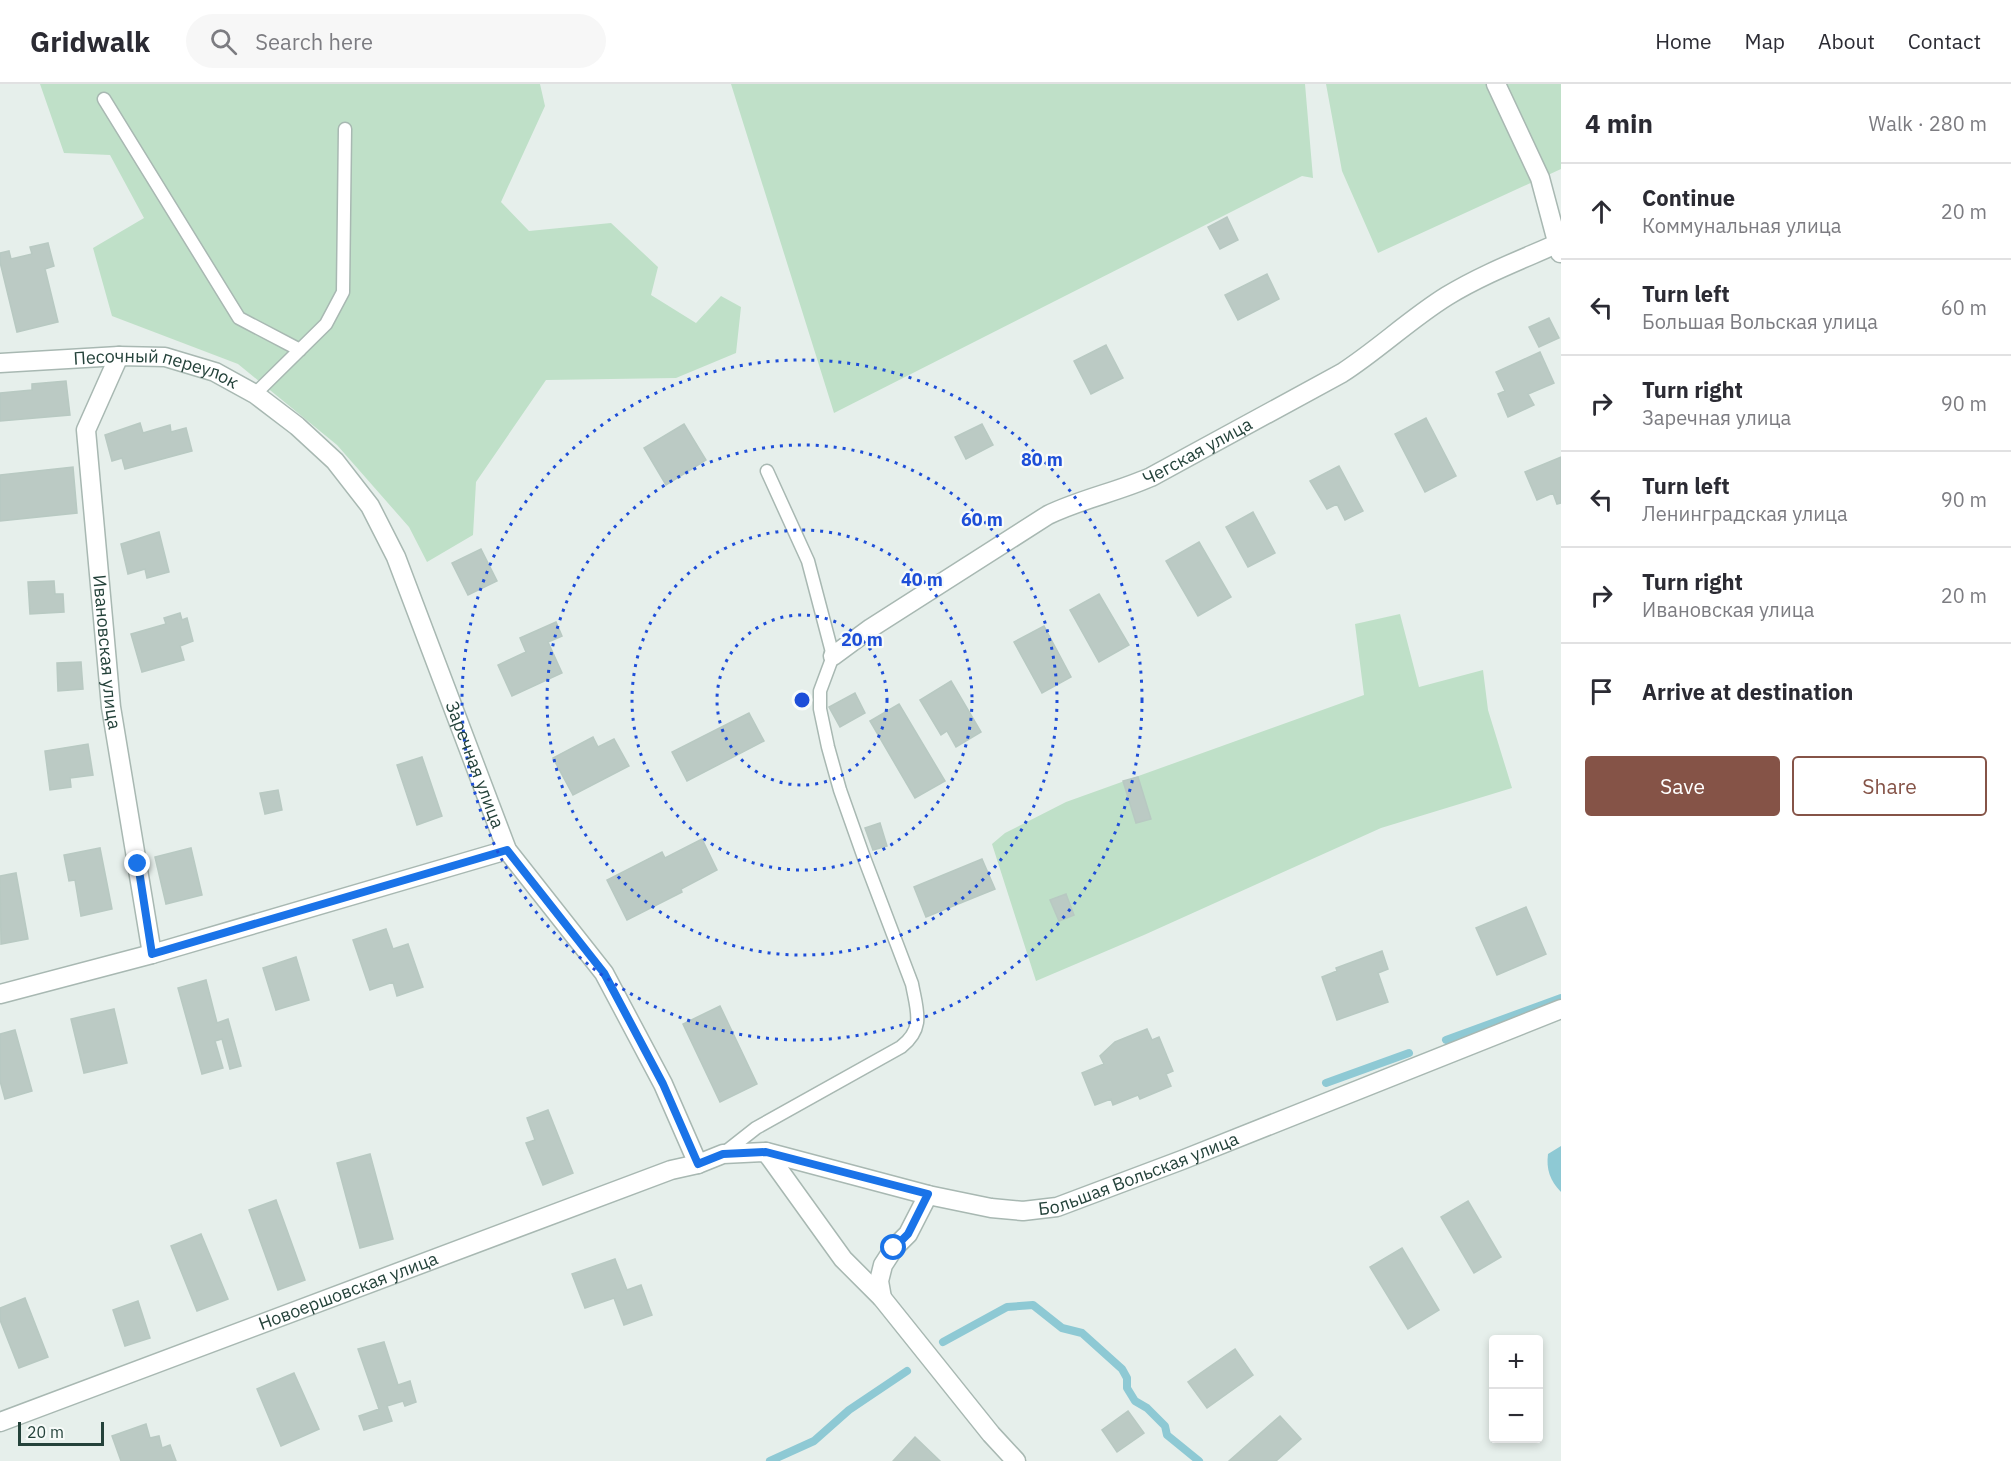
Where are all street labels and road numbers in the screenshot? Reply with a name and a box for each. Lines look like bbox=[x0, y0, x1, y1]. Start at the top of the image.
street label: Песочный переулок bbox=[73, 344, 243, 394]
street label: Чегская улица bbox=[1139, 412, 1256, 490]
street label: Ивановская улица bbox=[88, 574, 127, 731]
street label: Заречная улица bbox=[441, 698, 510, 832]
street label: Большая Вольская улица bbox=[1037, 1127, 1242, 1220]
street label: Новоершовская улица bbox=[255, 1246, 441, 1335]

